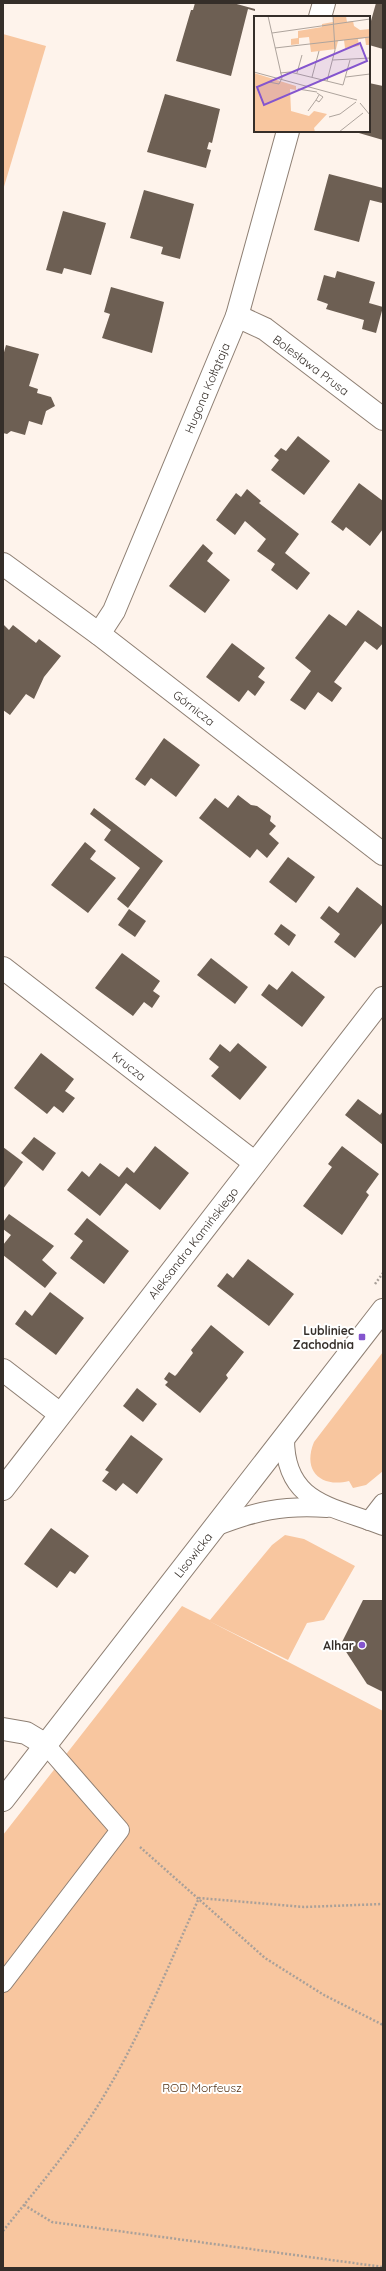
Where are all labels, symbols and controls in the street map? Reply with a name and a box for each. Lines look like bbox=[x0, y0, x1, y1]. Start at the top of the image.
inset map bbox=[254, 16, 370, 132]
street label: Bolesława Prusa bbox=[270, 332, 352, 398]
street label: Hugona Kołłątaja bbox=[181, 340, 233, 436]
street label: Górnicza bbox=[170, 687, 218, 729]
street label: Krucza bbox=[109, 1048, 149, 1084]
street label: Aleksandra Kamińskiego bbox=[145, 1184, 241, 1302]
place label: Lubliniec Zachodnia bbox=[293, 1323, 354, 1352]
marker: Lubliniec Zachodnia bbox=[357, 1332, 367, 1342]
street label: Lisowicka bbox=[171, 1529, 215, 1581]
place label: Alhar bbox=[323, 1638, 354, 1653]
marker: Alhar bbox=[357, 1640, 367, 1650]
park label: ROD Morfeusz bbox=[162, 2080, 242, 2095]

